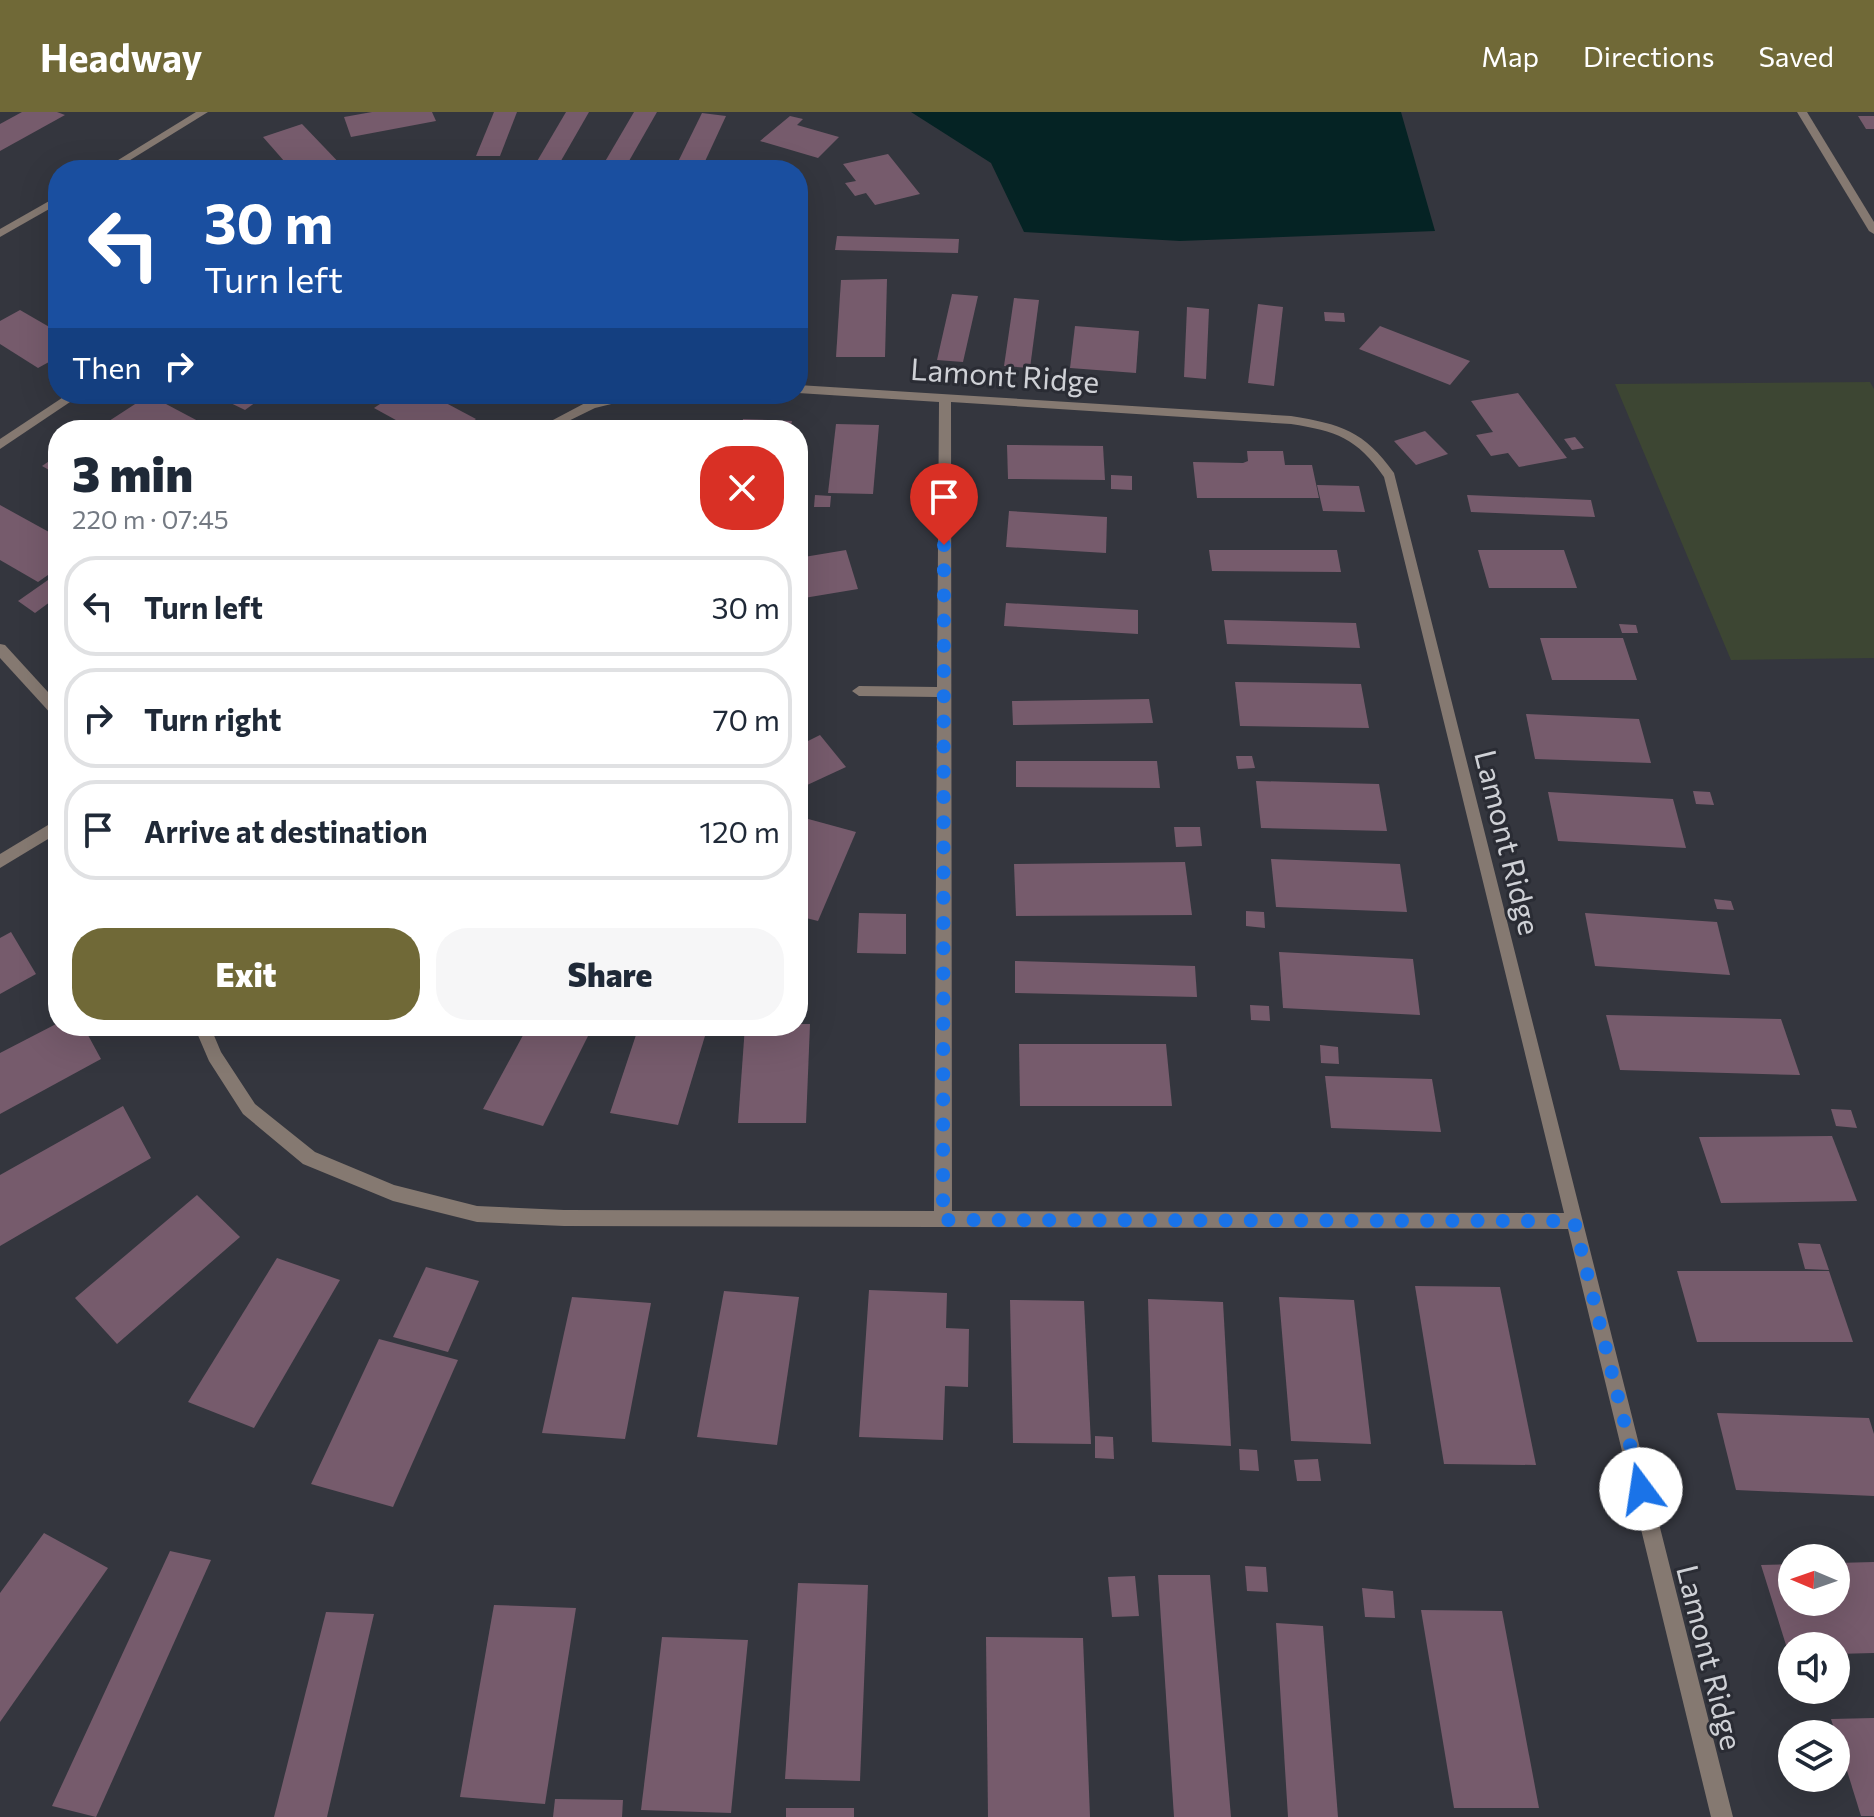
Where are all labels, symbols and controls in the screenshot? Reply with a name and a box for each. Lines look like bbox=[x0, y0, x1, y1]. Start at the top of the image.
text: Headway bbox=[40, 33, 202, 80]
text: Map bbox=[1481, 39, 1539, 73]
text: Directions bbox=[1583, 39, 1714, 73]
text: Saved bbox=[1758, 39, 1834, 73]
text: 30 m bbox=[204, 187, 333, 256]
icon: left bbox=[72, 192, 176, 296]
text: Turn left bbox=[204, 256, 343, 300]
icon: right bbox=[157, 344, 201, 388]
text: Then bbox=[72, 348, 141, 385]
street label: Lamont Ridge bbox=[909, 349, 1101, 399]
text: 3 min bbox=[72, 443, 193, 502]
button: close bbox=[700, 446, 784, 530]
pin bbox=[910, 463, 978, 545]
icon: arrive bbox=[922, 475, 966, 519]
text: 220 m · 07:45 bbox=[72, 503, 229, 534]
icon: left bbox=[76, 584, 120, 628]
text: Turn left bbox=[144, 588, 263, 625]
text: 30 m bbox=[711, 588, 780, 625]
icon: right bbox=[76, 696, 120, 740]
text: Turn right bbox=[144, 700, 281, 737]
text: 70 m bbox=[713, 700, 780, 737]
street label: Lamont Ridge bbox=[1468, 746, 1550, 938]
icon: arrive bbox=[76, 808, 120, 852]
text: Arrive at destination bbox=[144, 812, 428, 849]
text: 120 m bbox=[699, 812, 780, 849]
button: Exit bbox=[72, 928, 420, 1020]
button: Share bbox=[436, 928, 784, 1020]
position arrow bbox=[1599, 1447, 1683, 1531]
north arrow bbox=[1778, 1544, 1850, 1616]
map controls bbox=[1778, 1544, 1850, 1792]
street label: Lamont Ridge bbox=[1670, 1561, 1752, 1753]
button: sound bbox=[1778, 1632, 1850, 1704]
button: layers bbox=[1778, 1720, 1850, 1792]

